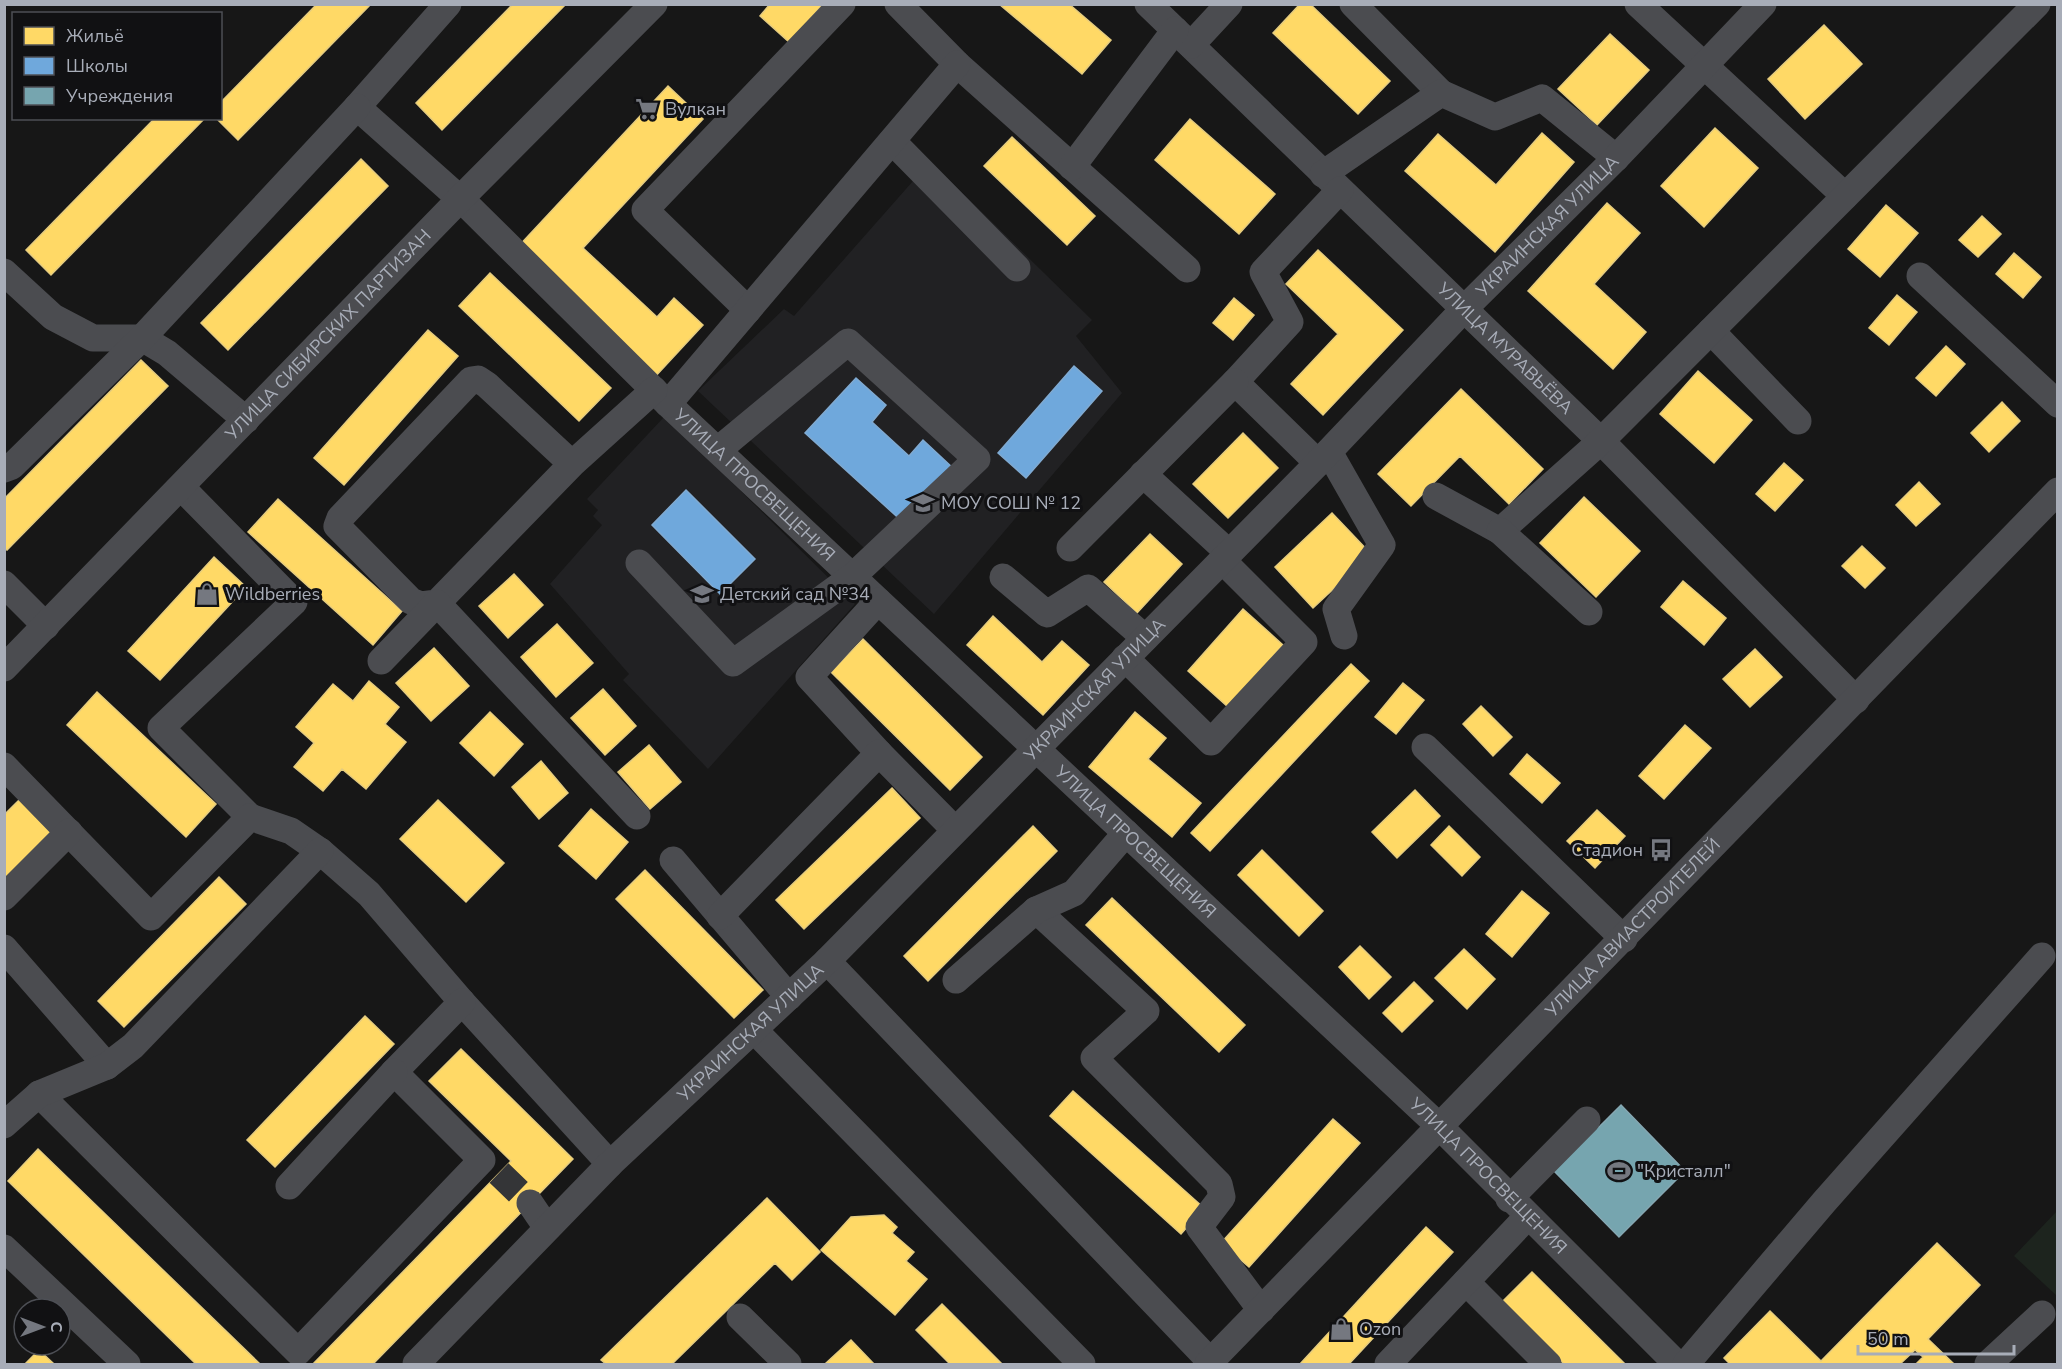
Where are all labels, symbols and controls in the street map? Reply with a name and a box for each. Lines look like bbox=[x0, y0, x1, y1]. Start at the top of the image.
legend bbox=[12, 12, 222, 120]
text: Жильё bbox=[66, 24, 124, 48]
text: Школы bbox=[66, 54, 128, 78]
text: Учреждения bbox=[65, 84, 173, 108]
supermarket icon: Вулкан bbox=[634, 96, 660, 122]
place label: Вулкан bbox=[665, 97, 726, 121]
street label: УКРАИНСКАЯ УЛИЦА bbox=[1470, 150, 1624, 303]
street label: УЛИЦА СИБИРСКИХ ПАРТИЗАН bbox=[219, 224, 436, 446]
street label: УЛИЦА МУРАВЬЁВА bbox=[1431, 277, 1578, 420]
street label: УЛИЦА ПРОСВЕЩЕНИЯ bbox=[668, 403, 840, 566]
school or university icon: МОУ СОШ № 12 bbox=[910, 490, 936, 516]
place label: МОУ СОШ № 12 bbox=[941, 491, 1081, 515]
shop icon: Wildberries bbox=[194, 581, 220, 607]
school or university icon: Детский сад №34 bbox=[689, 581, 715, 607]
place label: Wildberries bbox=[225, 582, 320, 606]
place label: Детский сад №34 bbox=[720, 582, 870, 606]
street label: УКРАИНСКАЯ УЛИЦА bbox=[1018, 613, 1171, 767]
street label: УЛИЦА ПРОСВЕЩЕНИЯ bbox=[1049, 760, 1221, 923]
street label: УЛИЦА АВИАСТРОИТЕЛЕЙ bbox=[1539, 833, 1726, 1023]
bus stop icon: Стадион bbox=[1648, 837, 1674, 863]
place label: Стадион bbox=[1571, 838, 1643, 862]
street label: УКРАИНСКАЯ УЛИЦА bbox=[671, 958, 829, 1108]
street label: УЛИЦА ПРОСВЕЩЕНИЯ bbox=[1404, 1092, 1572, 1259]
sports icon: "Кристалл" bbox=[1606, 1158, 1632, 1184]
place label: "Кристалл" bbox=[1637, 1159, 1731, 1183]
north arrow bbox=[12, 1297, 72, 1357]
shop icon: Ozon bbox=[1328, 1316, 1354, 1342]
place label: Ozon bbox=[1359, 1317, 1401, 1341]
scale bar bbox=[1858, 1318, 2014, 1356]
text: С bbox=[45, 1322, 67, 1333]
text: 50 m bbox=[1867, 1327, 1909, 1351]

